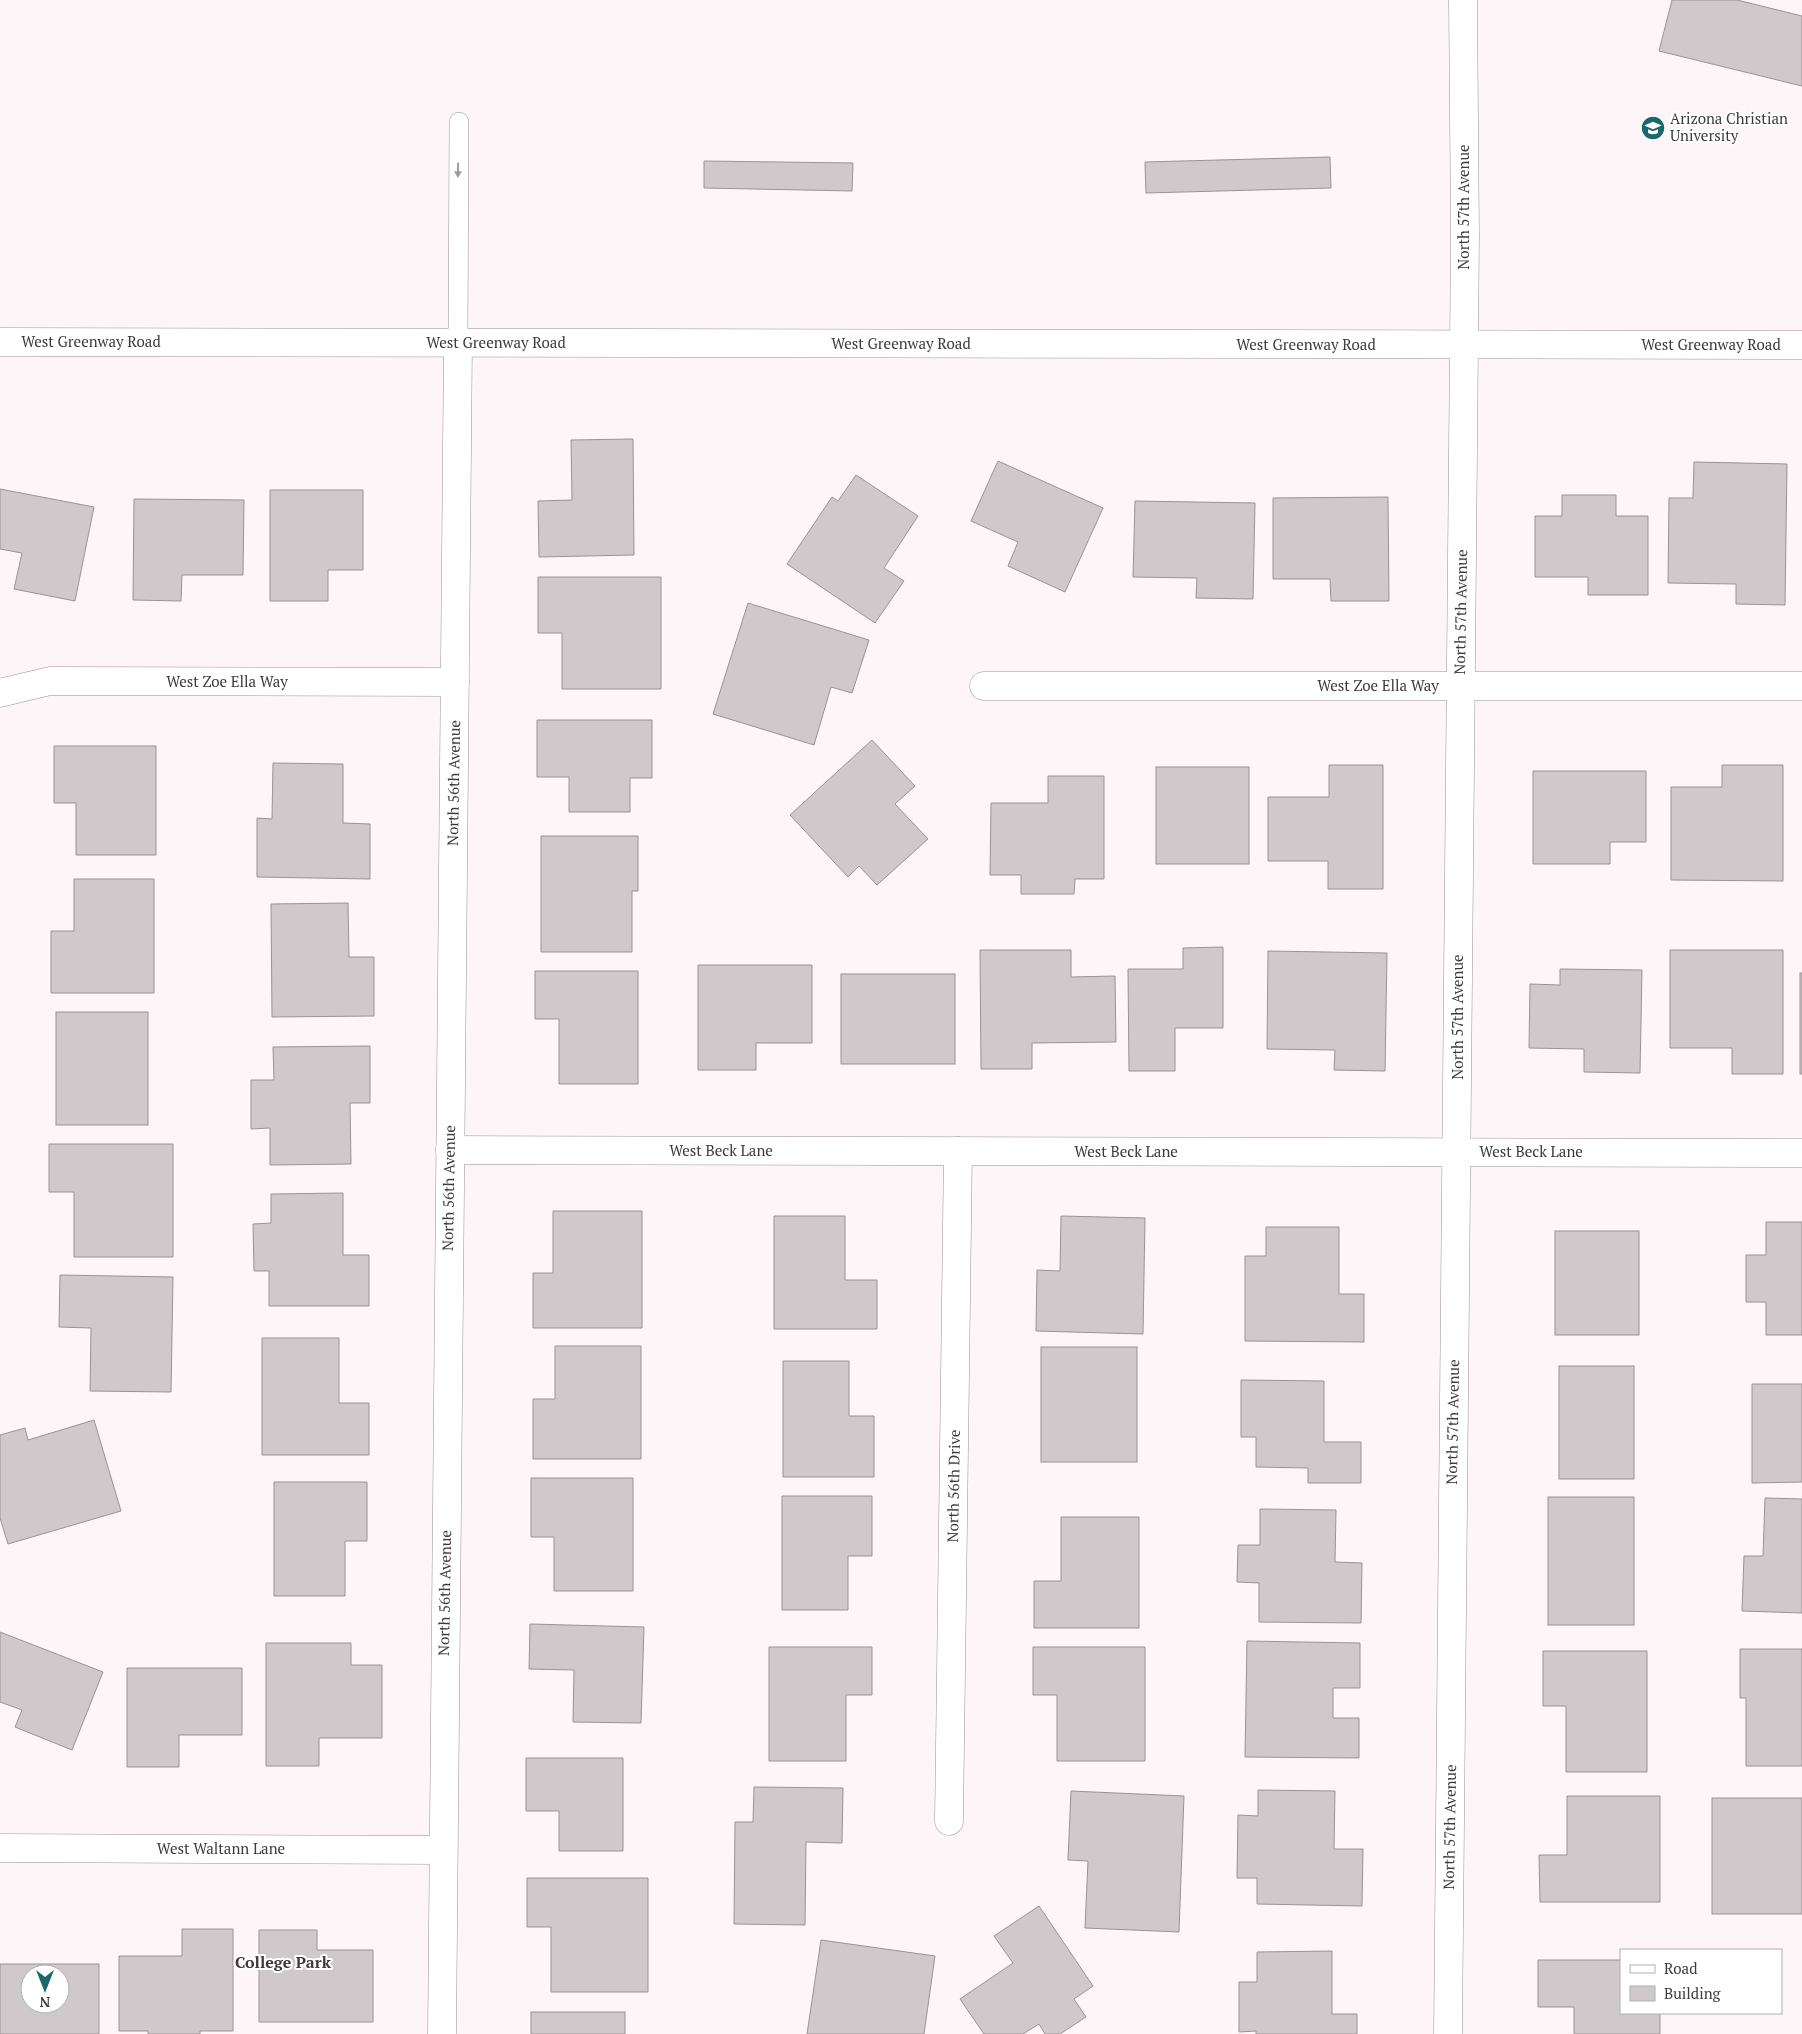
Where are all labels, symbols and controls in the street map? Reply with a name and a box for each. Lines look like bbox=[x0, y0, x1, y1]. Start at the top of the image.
place label: Arizona Christian University bbox=[1670, 108, 1788, 145]
school or university icon: Arizona Christian University bbox=[1640, 115, 1666, 141]
street label: North 57th Avenue bbox=[1453, 144, 1473, 270]
one-way arrow bbox=[454, 163, 462, 179]
street label: West Greenway Road bbox=[21, 331, 161, 351]
street label: West Greenway Road bbox=[426, 332, 566, 352]
street label: West Greenway Road bbox=[831, 333, 971, 353]
street label: West Greenway Road bbox=[1236, 334, 1376, 354]
street label: West Greenway Road bbox=[1641, 334, 1781, 354]
street label: North 57th Avenue bbox=[1449, 549, 1471, 675]
street label: West Zoe Ella Way bbox=[166, 671, 288, 691]
street label: West Zoe Ella Way bbox=[1317, 675, 1439, 695]
street label: North 56th Avenue bbox=[442, 720, 464, 846]
street label: North 57th Avenue bbox=[1447, 954, 1467, 1080]
street label: North 56th Avenue bbox=[437, 1125, 459, 1251]
street label: West Beck Lane bbox=[669, 1140, 773, 1160]
street label: West Beck Lane bbox=[1074, 1141, 1178, 1161]
street label: West Beck Lane bbox=[1479, 1141, 1583, 1161]
street label: North 57th Avenue bbox=[1441, 1359, 1463, 1485]
street label: North 56th Drive bbox=[942, 1429, 964, 1543]
street label: North 56th Avenue bbox=[433, 1530, 455, 1656]
street label: North 57th Avenue bbox=[1438, 1764, 1460, 1890]
street label: West Waltann Lane bbox=[157, 1838, 285, 1858]
legend bbox=[1620, 1949, 1782, 2014]
district label: College Park bbox=[235, 1951, 332, 1973]
text: Road bbox=[1664, 1958, 1697, 1978]
north arrow bbox=[20, 1964, 70, 2014]
text: Building bbox=[1664, 1983, 1722, 2003]
text: N bbox=[39, 1993, 50, 2012]

